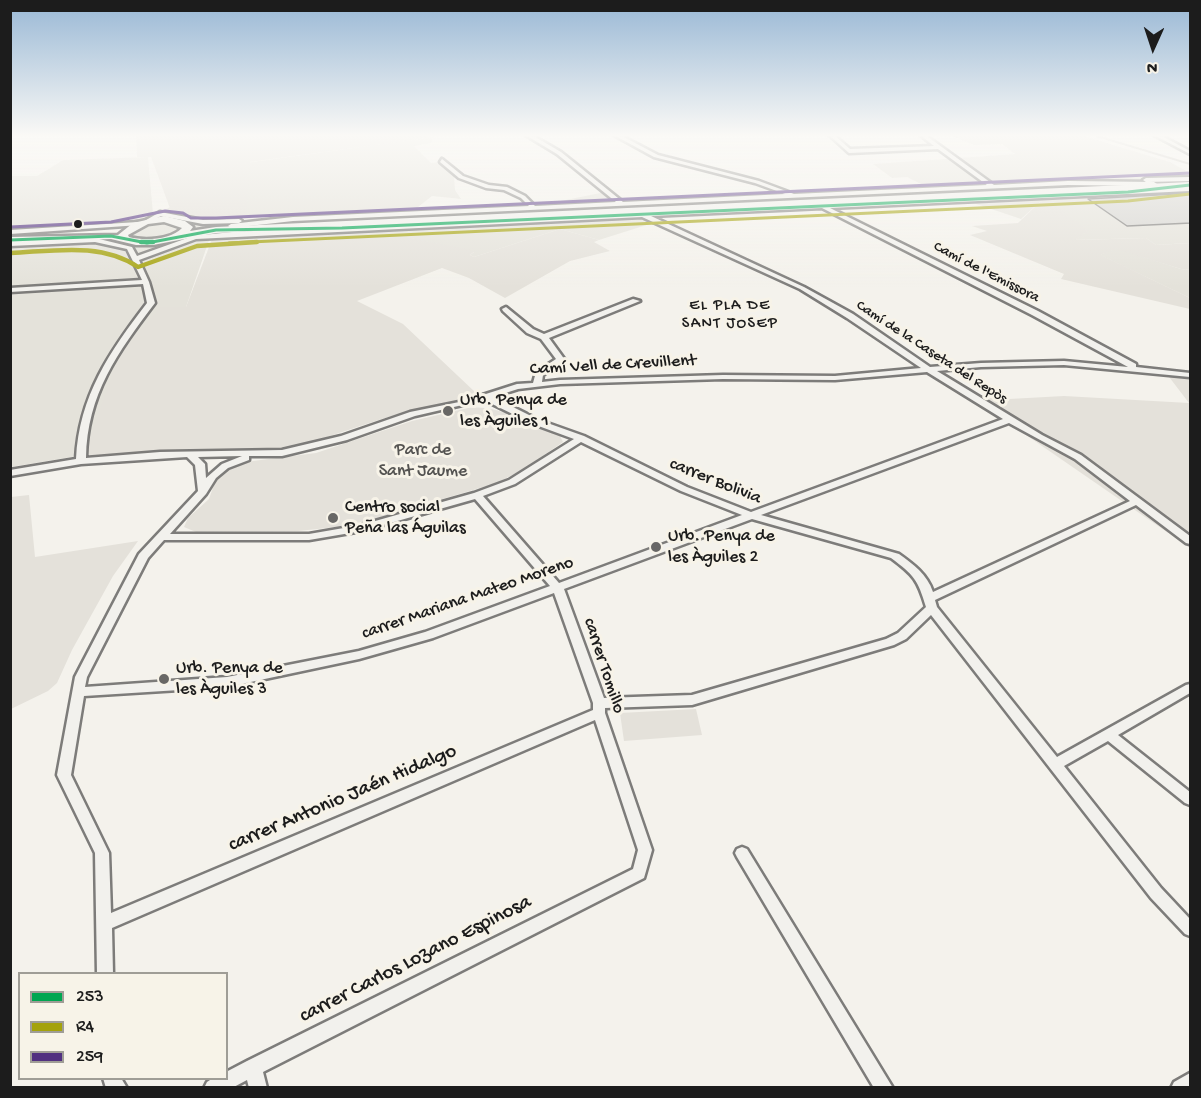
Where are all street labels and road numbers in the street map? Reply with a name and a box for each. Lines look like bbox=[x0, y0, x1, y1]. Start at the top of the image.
street label: Camí de l'Emissora bbox=[930, 238, 1042, 308]
street label: Camí de la Caseta del Repòs bbox=[852, 297, 1010, 409]
street label: Camí Vell de Crevillent bbox=[529, 351, 697, 381]
street label: carrer Bolivia bbox=[666, 454, 764, 510]
street label: carrer Mariana Mateo Moreno bbox=[359, 553, 577, 645]
street label: carrer Tomillo bbox=[577, 616, 629, 716]
street label: carrer Antonio Jaén Hidalgo bbox=[225, 739, 461, 859]
street label: carrer Carlos Lozano Espinosa bbox=[296, 890, 536, 1030]

